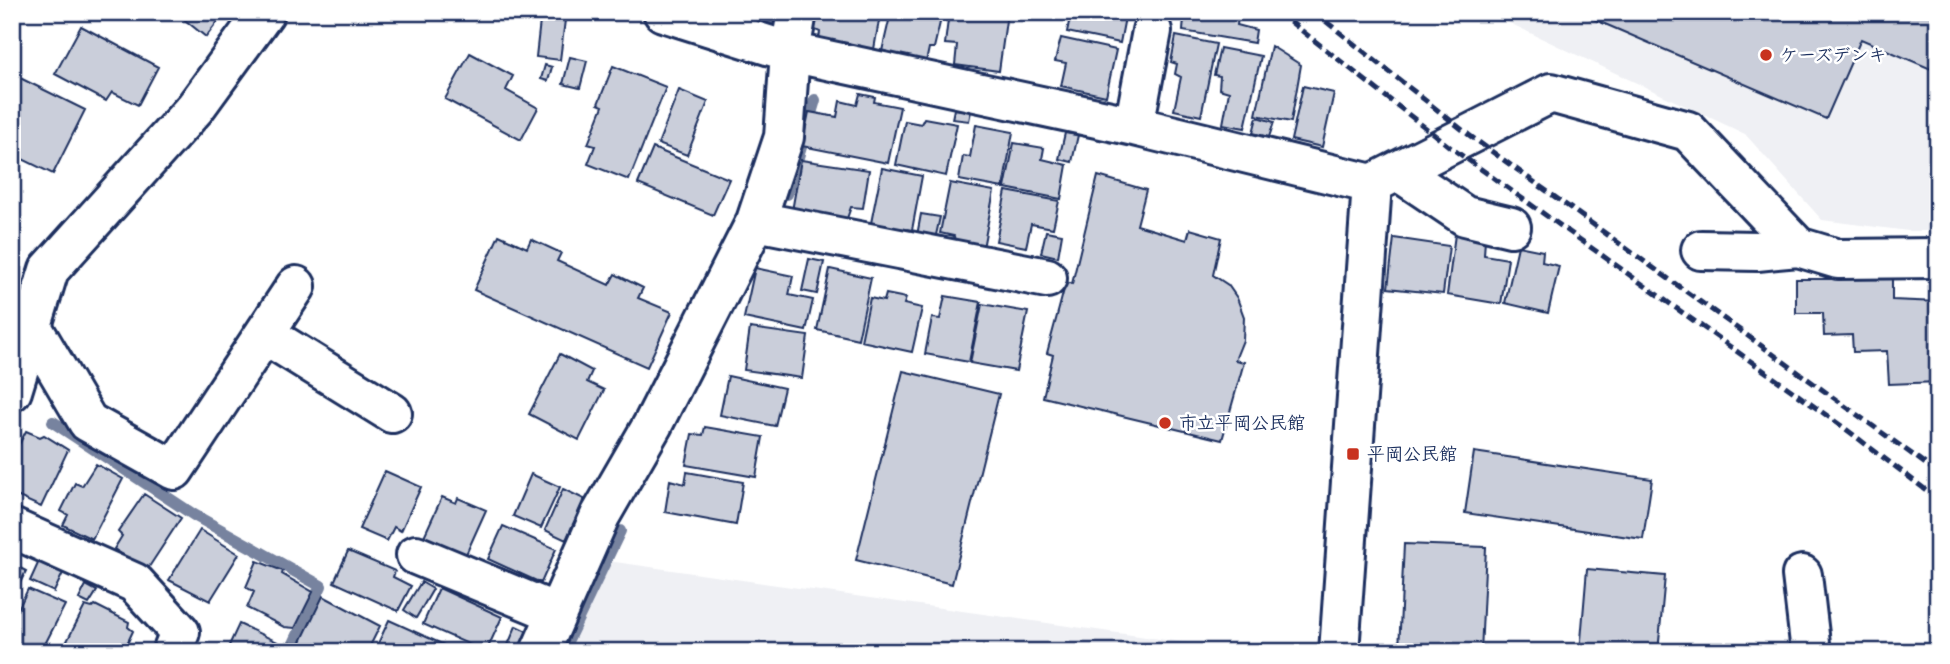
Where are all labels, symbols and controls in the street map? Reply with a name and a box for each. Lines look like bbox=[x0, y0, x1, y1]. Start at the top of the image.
place label: ケーズデンキ bbox=[1780, 45, 1887, 66]
marker: ケーズデンキ bbox=[1758, 47, 1774, 63]
place label: 市立平岡公民館 bbox=[1179, 413, 1305, 434]
marker: 市立平岡公民館 bbox=[1157, 415, 1173, 431]
place label: 平岡公民館 bbox=[1367, 444, 1457, 465]
marker: 平岡公民館 bbox=[1345, 446, 1361, 462]

